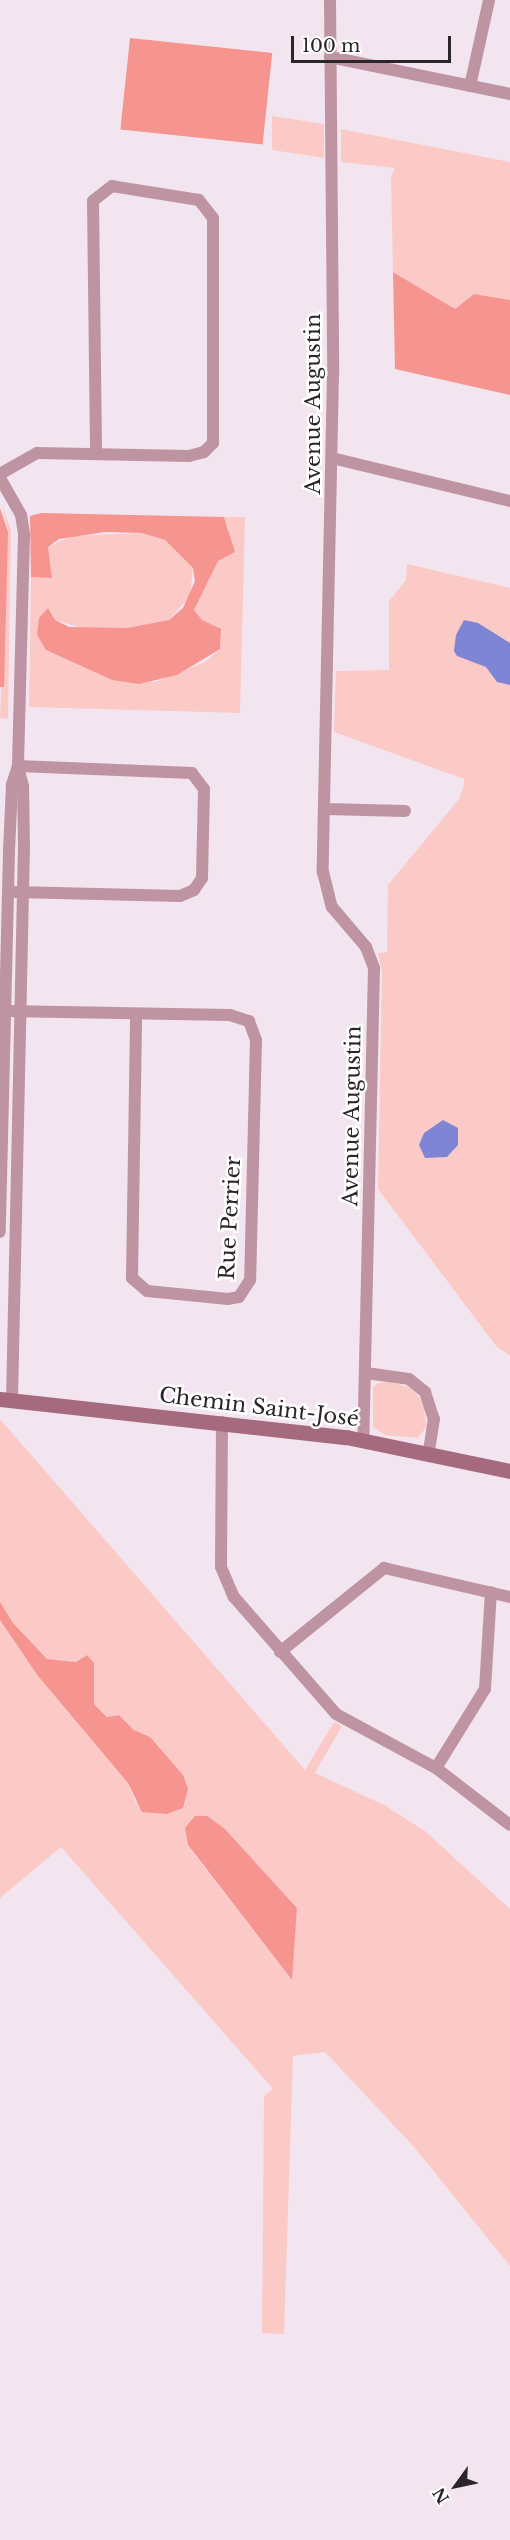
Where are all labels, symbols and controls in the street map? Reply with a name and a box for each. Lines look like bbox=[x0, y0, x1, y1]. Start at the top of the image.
scale bar bbox=[294, 24, 454, 62]
text: 100 m bbox=[302, 35, 360, 57]
street label: Avenue Augustin bbox=[300, 313, 326, 495]
street label: Avenue Augustin bbox=[338, 1025, 366, 1207]
street label: Rue Perrier bbox=[214, 1156, 246, 1280]
street label: Chemin Saint-José bbox=[158, 1382, 360, 1432]
north arrow bbox=[426, 2456, 486, 2516]
text: N bbox=[428, 2484, 453, 2508]

